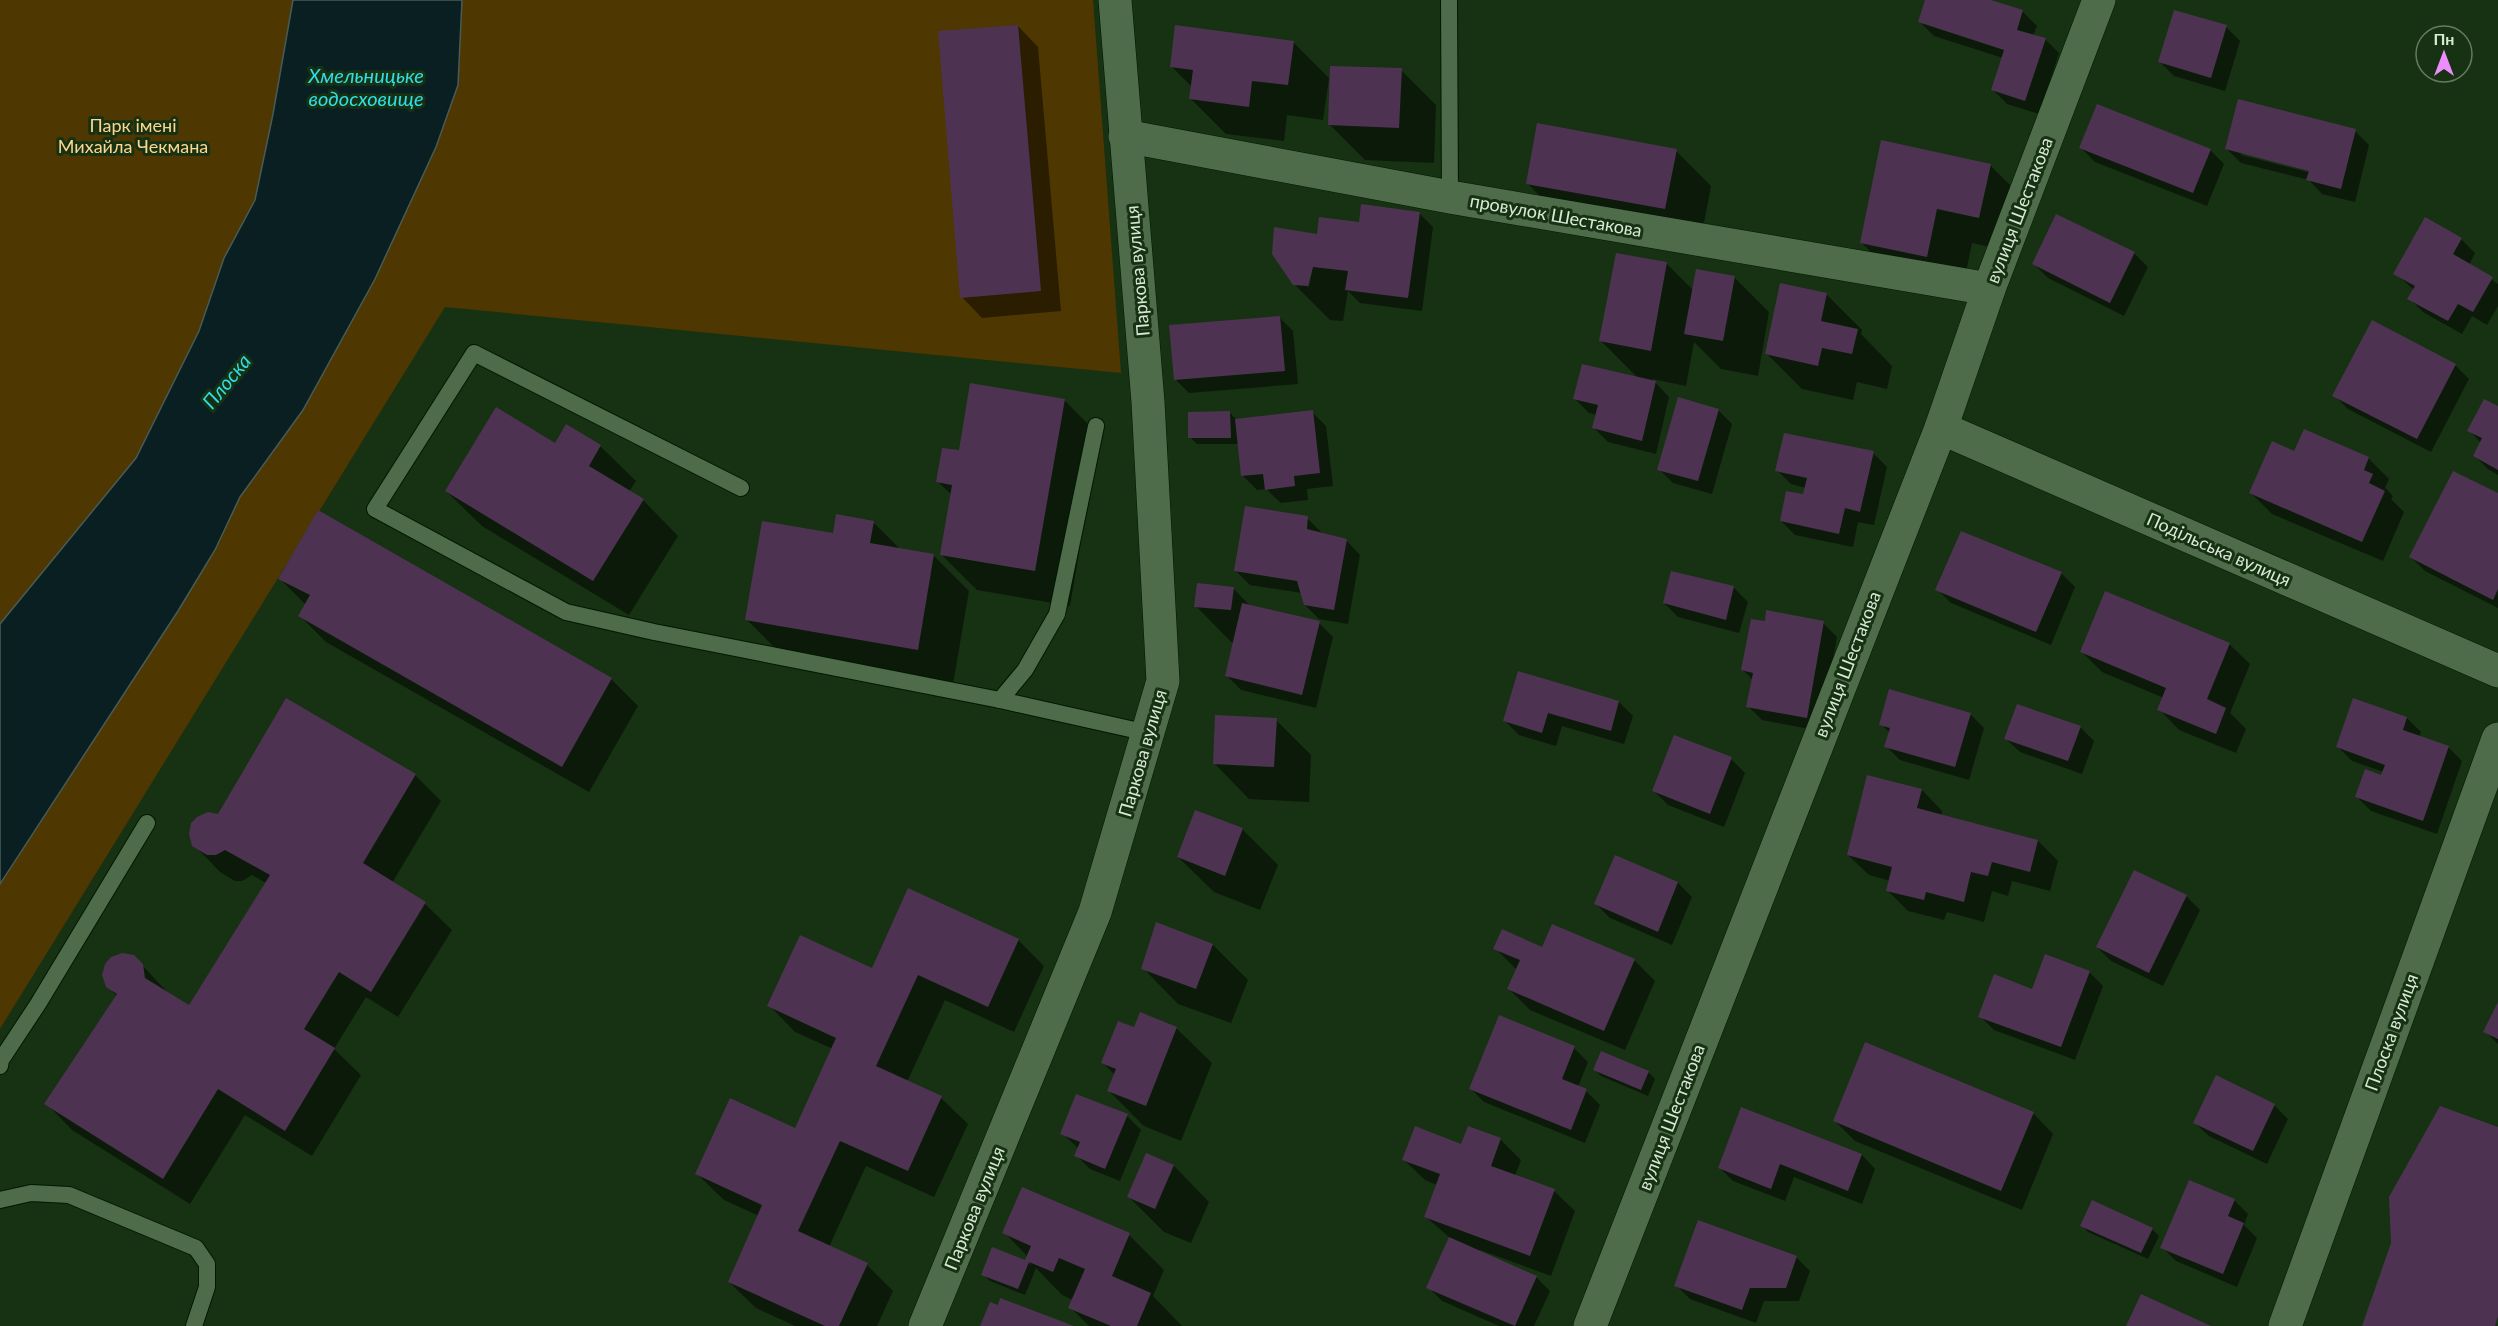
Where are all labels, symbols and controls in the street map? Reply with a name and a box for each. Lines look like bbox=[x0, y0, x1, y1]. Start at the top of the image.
north arrow bbox=[2414, 24, 2474, 84]
text: Пн bbox=[2434, 29, 2454, 48]
water label: Хмельницьке водосховище bbox=[307, 63, 424, 110]
park label: Парк імені Михайла Чекмана bbox=[58, 114, 208, 157]
street label: вулиця Шестакова bbox=[1981, 134, 2057, 286]
street label: провулок Шестакова bbox=[1468, 189, 1644, 241]
street label: Паркова вулиця bbox=[1120, 205, 1154, 337]
water label: Плоска bbox=[197, 349, 255, 413]
street label: Подільська вулиця bbox=[2144, 507, 2294, 591]
street label: вулиця Шестакова bbox=[1809, 588, 1885, 740]
street label: Паркова вулиця bbox=[1113, 687, 1171, 819]
street label: Плоска вулиця bbox=[2360, 970, 2422, 1094]
street label: вулиця Шестакова bbox=[1633, 1041, 1709, 1193]
street label: Паркова вулиця bbox=[939, 1143, 1009, 1273]

